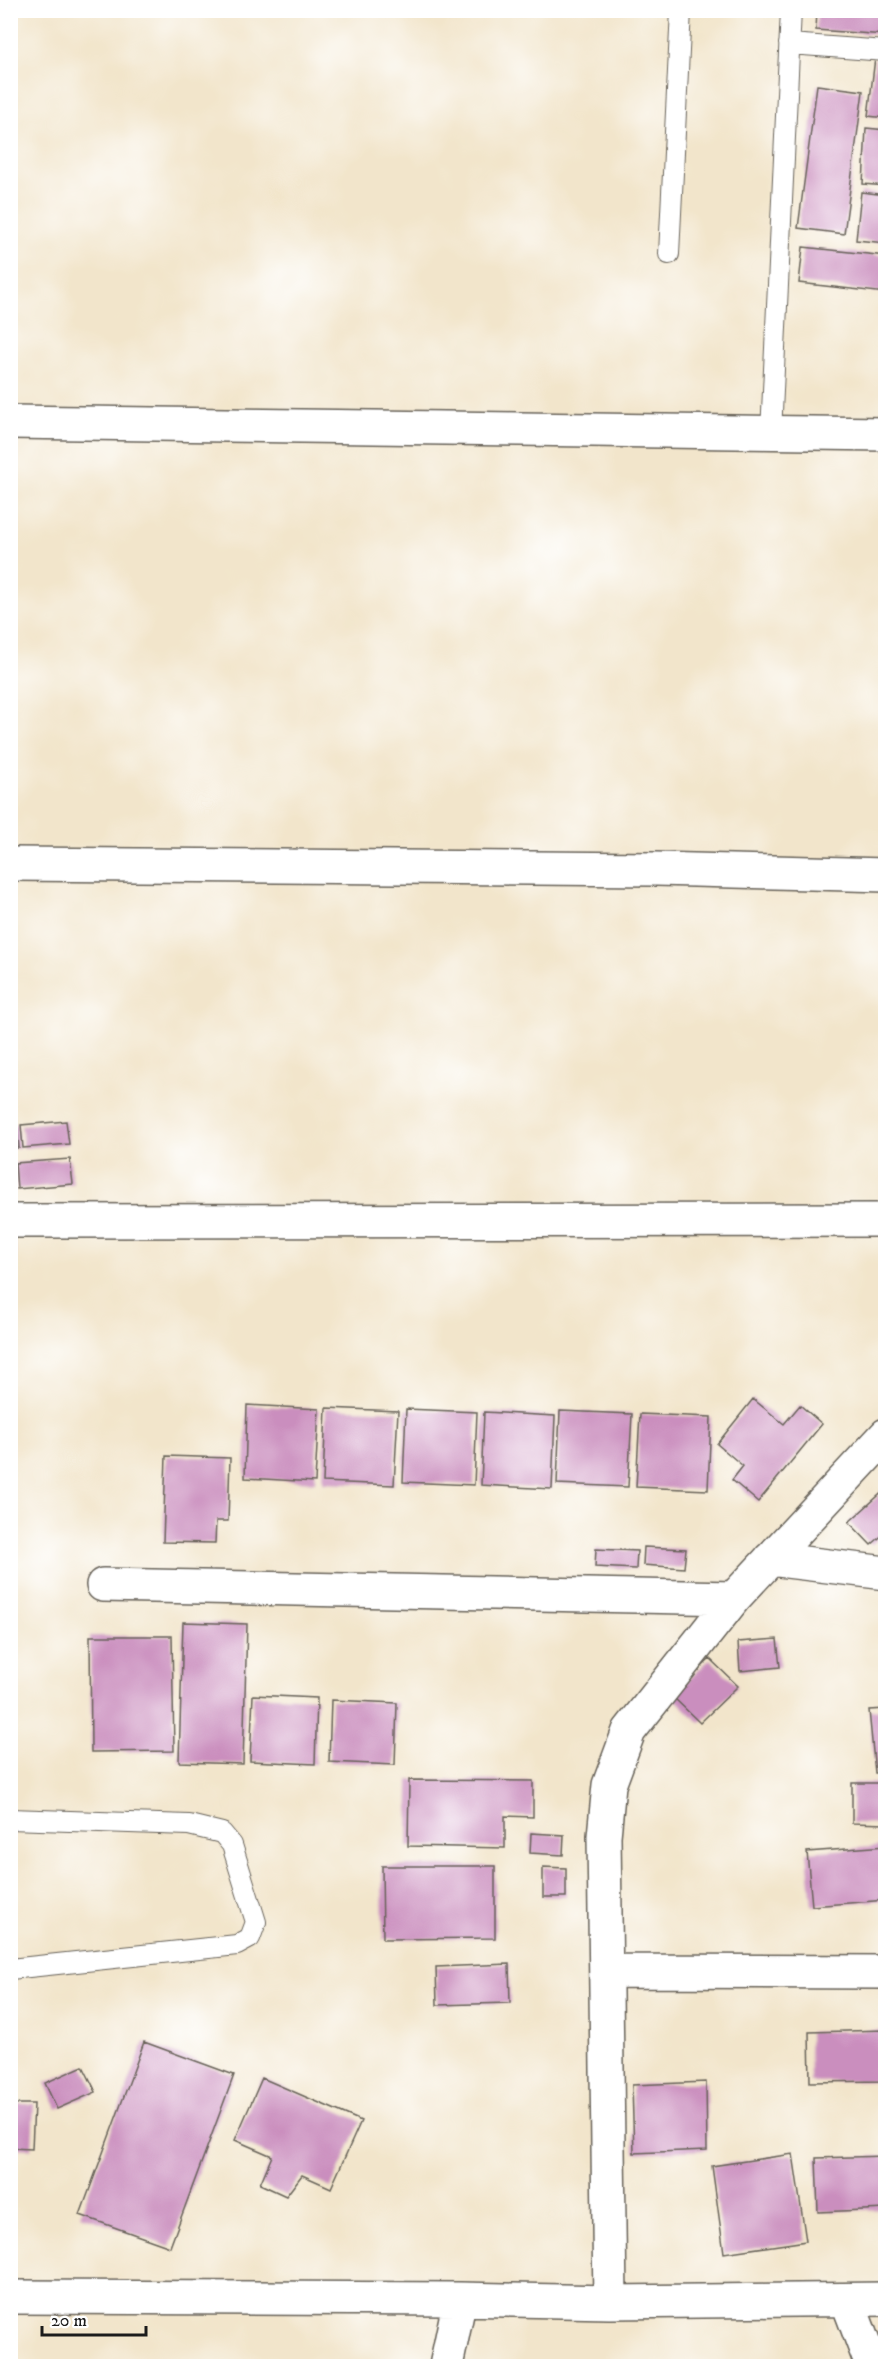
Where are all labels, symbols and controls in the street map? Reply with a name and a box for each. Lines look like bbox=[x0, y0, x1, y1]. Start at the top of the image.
scale bar bbox=[42, 2299, 146, 2337]
text: 20 m bbox=[51, 2310, 87, 2332]

